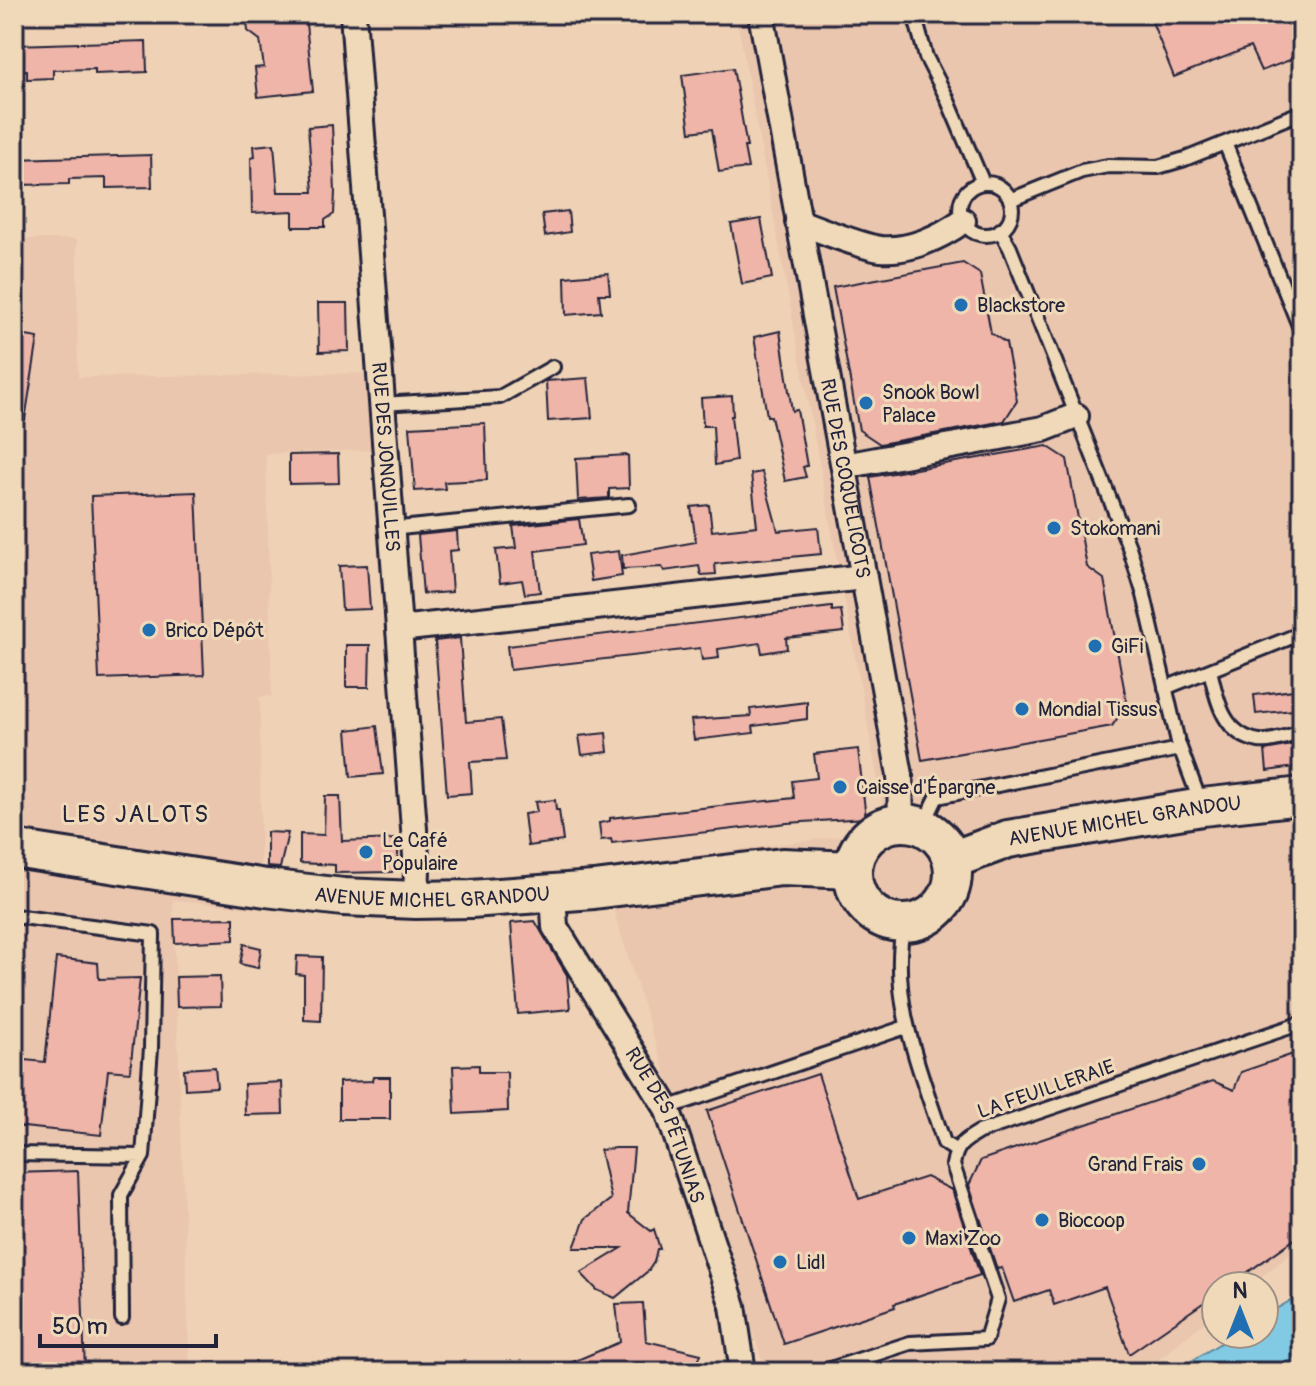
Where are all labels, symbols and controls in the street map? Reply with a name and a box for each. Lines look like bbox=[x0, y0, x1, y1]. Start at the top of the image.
place label: Blackstore bbox=[977, 293, 1065, 318]
marker: Blackstore bbox=[952, 296, 970, 314]
street label: RUE DES JONQUILLES bbox=[367, 361, 406, 553]
street label: RUE DES COQUELICOTS bbox=[815, 376, 876, 580]
place label: Snook Bowl Palace bbox=[882, 380, 980, 428]
marker: Snook Bowl Palace bbox=[857, 394, 875, 412]
place label: Stokomani bbox=[1070, 516, 1160, 541]
marker: Stokomani bbox=[1045, 519, 1063, 537]
place label: Brico Dépôt bbox=[165, 618, 265, 643]
marker: Brico Dépôt bbox=[140, 621, 158, 639]
place label: GiFi bbox=[1111, 634, 1143, 659]
marker: GiFi bbox=[1086, 637, 1104, 655]
place label: Mondial Tissus bbox=[1038, 697, 1157, 722]
marker: Mondial Tissus bbox=[1013, 700, 1031, 718]
place label: Caisse d'Épargne bbox=[856, 775, 995, 800]
marker: Caisse d'Épargne bbox=[831, 778, 849, 796]
street label: AVENUE MICHEL GRANDOU bbox=[1006, 790, 1243, 851]
district label: LES JALOTS bbox=[62, 800, 210, 829]
place label: Le Café Populaire bbox=[382, 828, 458, 876]
marker: Le Café Populaire bbox=[357, 843, 375, 861]
street label: AVENUE MICHEL GRANDOU bbox=[313, 881, 551, 913]
street label: RUE DES PÉTUNIAS bbox=[620, 1042, 710, 1206]
street label: LA FEUILLERAIE bbox=[974, 1054, 1118, 1124]
place label: Grand Frais bbox=[1087, 1152, 1183, 1177]
marker: Grand Frais bbox=[1190, 1155, 1208, 1173]
place label: Biocoop bbox=[1058, 1208, 1125, 1233]
marker: Biocoop bbox=[1033, 1211, 1051, 1229]
place label: Maxi Zoo bbox=[925, 1226, 1001, 1251]
marker: Maxi Zoo bbox=[900, 1229, 918, 1247]
place label: Lidl bbox=[796, 1250, 825, 1275]
marker: Lidl bbox=[771, 1253, 789, 1271]
north arrow bbox=[1200, 1270, 1280, 1350]
text: N bbox=[1233, 1277, 1248, 1305]
scale bar bbox=[40, 1298, 216, 1348]
text: 50 m bbox=[52, 1312, 108, 1341]

